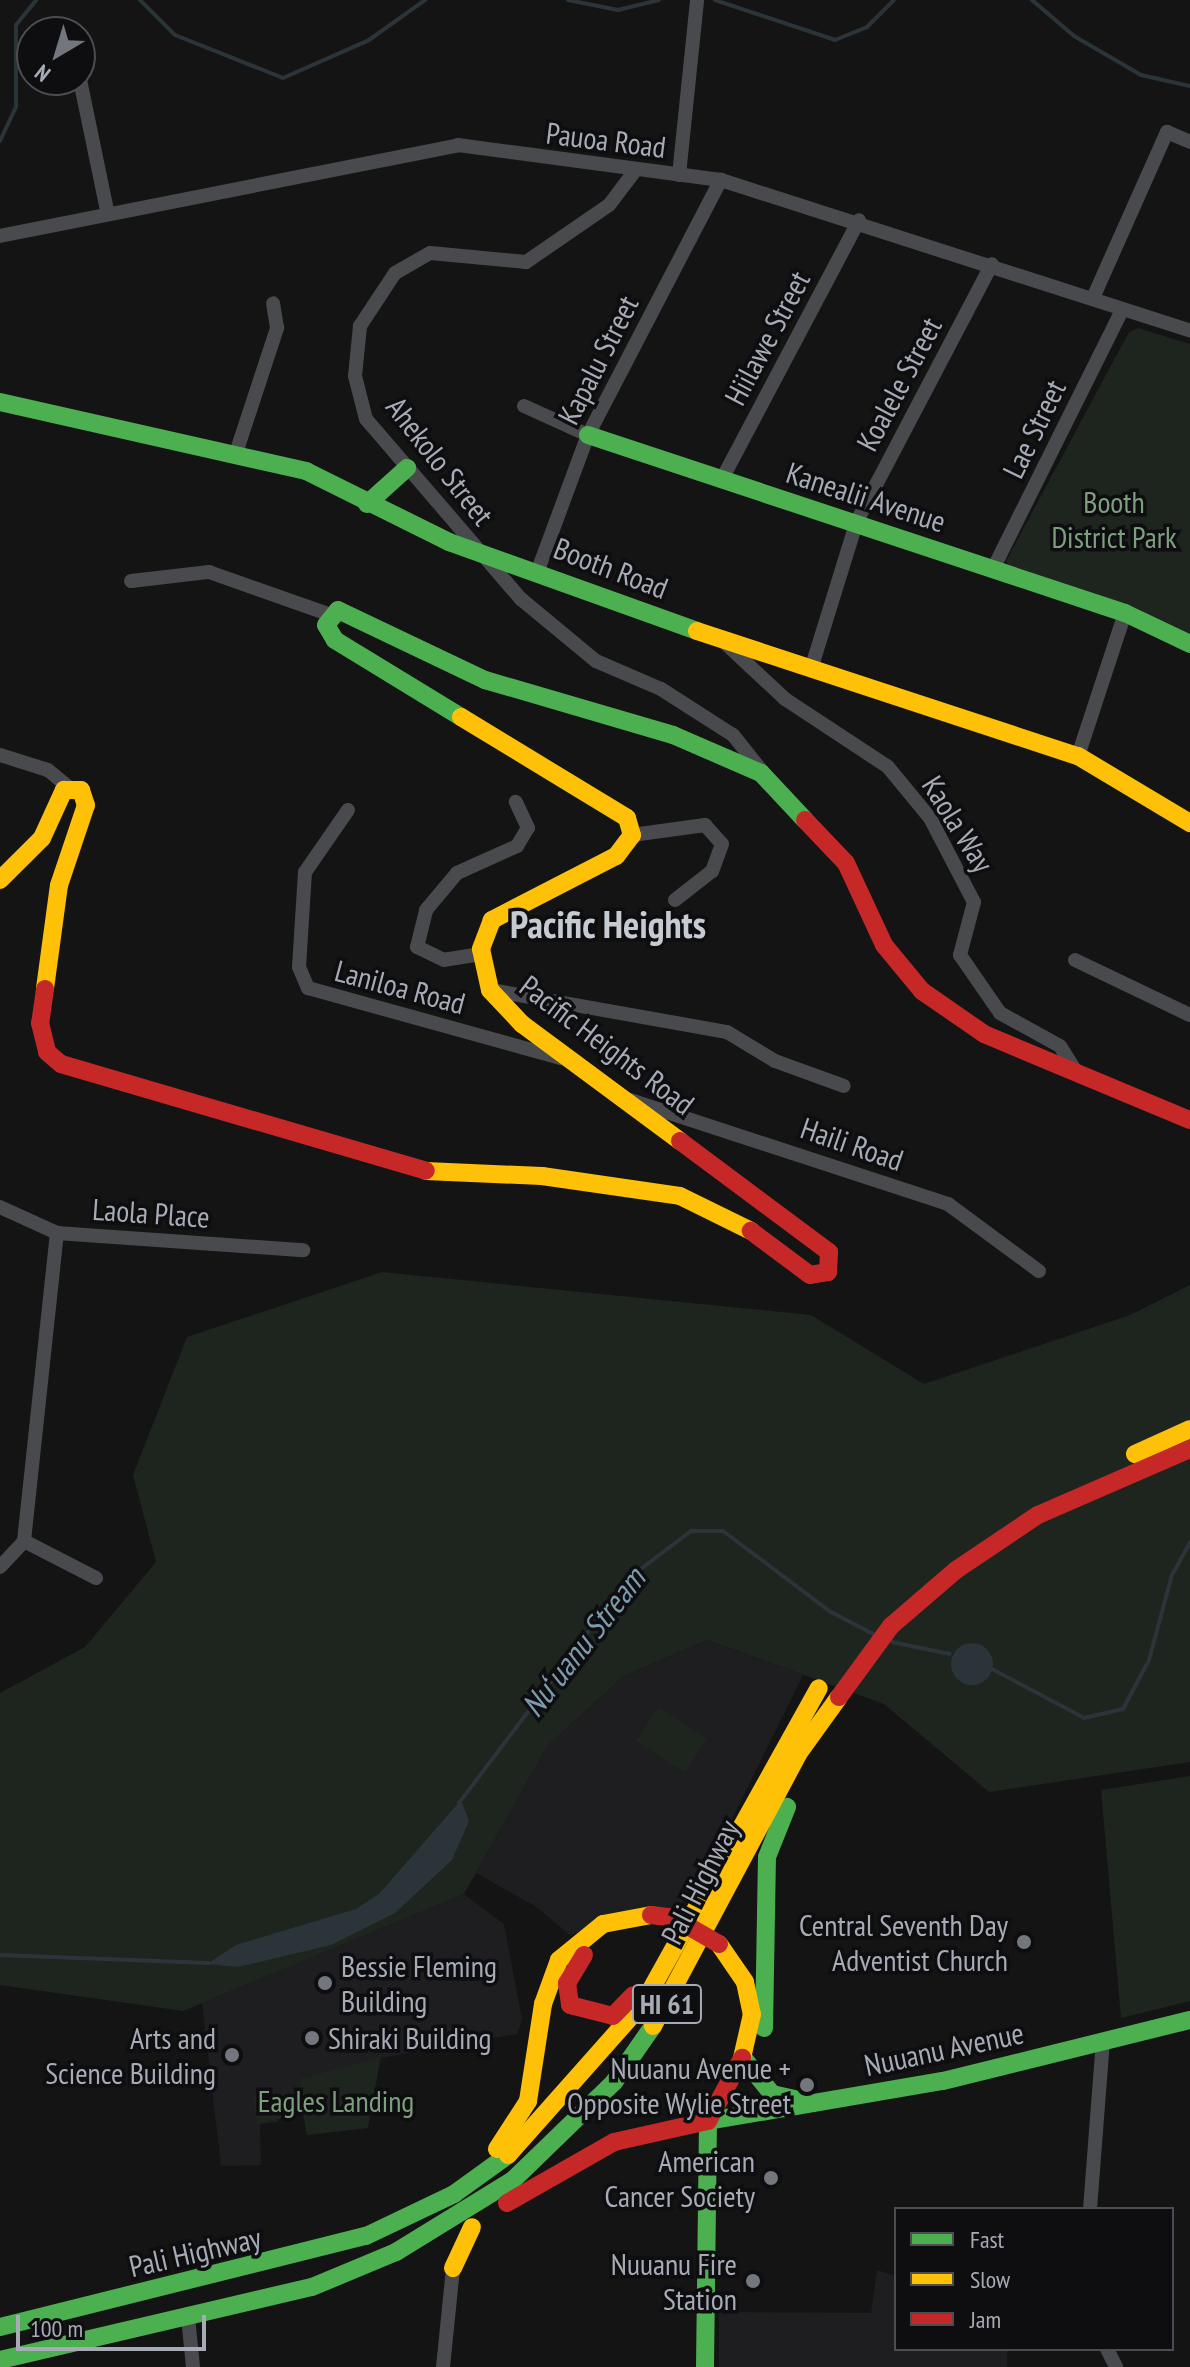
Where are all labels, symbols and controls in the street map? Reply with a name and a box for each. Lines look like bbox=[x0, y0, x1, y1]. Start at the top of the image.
north arrow bbox=[16, 16, 96, 96]
text: N bbox=[29, 59, 56, 88]
street label: Pauoa Road bbox=[544, 115, 668, 165]
street label: Hiilawe Street bbox=[717, 265, 817, 411]
street label: Kapalu Street bbox=[550, 290, 646, 430]
street label: Koalele Street bbox=[849, 311, 949, 457]
street label: Lae Street bbox=[995, 374, 1073, 484]
street label: Ahekolo Street bbox=[379, 390, 501, 532]
street label: Kanealii Avenue bbox=[782, 454, 950, 540]
park label: Booth District Park bbox=[1051, 484, 1177, 554]
street label: Booth Road bbox=[549, 530, 673, 606]
street label: Kaola Way bbox=[914, 769, 1002, 879]
district label: Pacific Heights bbox=[510, 901, 706, 947]
street label: Laniloa Road bbox=[331, 952, 469, 1022]
street label: Pacific Heights Road bbox=[513, 968, 701, 1122]
street label: Haili Road bbox=[796, 1110, 908, 1178]
street label: Laola Place bbox=[91, 1191, 211, 1235]
water label: Nuʻuanu Stream bbox=[513, 1560, 653, 1724]
street label: Pali Highway bbox=[653, 1814, 747, 1950]
place label: Central Seventh Day Adventist Church bbox=[799, 1907, 1008, 1978]
marker: Central Seventh Day Adventist Church bbox=[1015, 1933, 1033, 1951]
place label: Bessie Fleming Building bbox=[341, 1948, 497, 2018]
marker: Bessie Fleming Building bbox=[316, 1974, 334, 1992]
road number: HI 61 bbox=[631, 1980, 703, 2028]
street label: Nuuanu Avenue bbox=[861, 2014, 1027, 2084]
place label: Arts and Science Building bbox=[45, 2020, 216, 2090]
place label: Shiraki Building bbox=[328, 2020, 492, 2056]
marker: Shiraki Building bbox=[303, 2029, 321, 2047]
marker: Arts and Science Building bbox=[223, 2046, 241, 2064]
place label: Nuuanu Avenue + Opposite Wylie Street bbox=[567, 2050, 791, 2120]
marker: Nuuanu Avenue + Opposite Wylie Street bbox=[798, 2076, 816, 2094]
park label: Eagles Landing bbox=[258, 2083, 414, 2119]
place label: American Cancer Society bbox=[605, 2143, 755, 2214]
marker: American Cancer Society bbox=[762, 2169, 780, 2187]
legend bbox=[894, 2207, 1174, 2351]
street label: Pali Highway bbox=[126, 2219, 264, 2285]
text: Fast bbox=[970, 2224, 1004, 2255]
place label: Nuuanu Fire Station bbox=[611, 2246, 737, 2316]
text: Slow bbox=[970, 2264, 1010, 2295]
marker: Nuuanu Fire Station bbox=[744, 2272, 762, 2290]
scale bar bbox=[20, 2299, 210, 2349]
text: Jam bbox=[970, 2304, 1001, 2335]
text: 100 m bbox=[30, 2313, 83, 2344]

